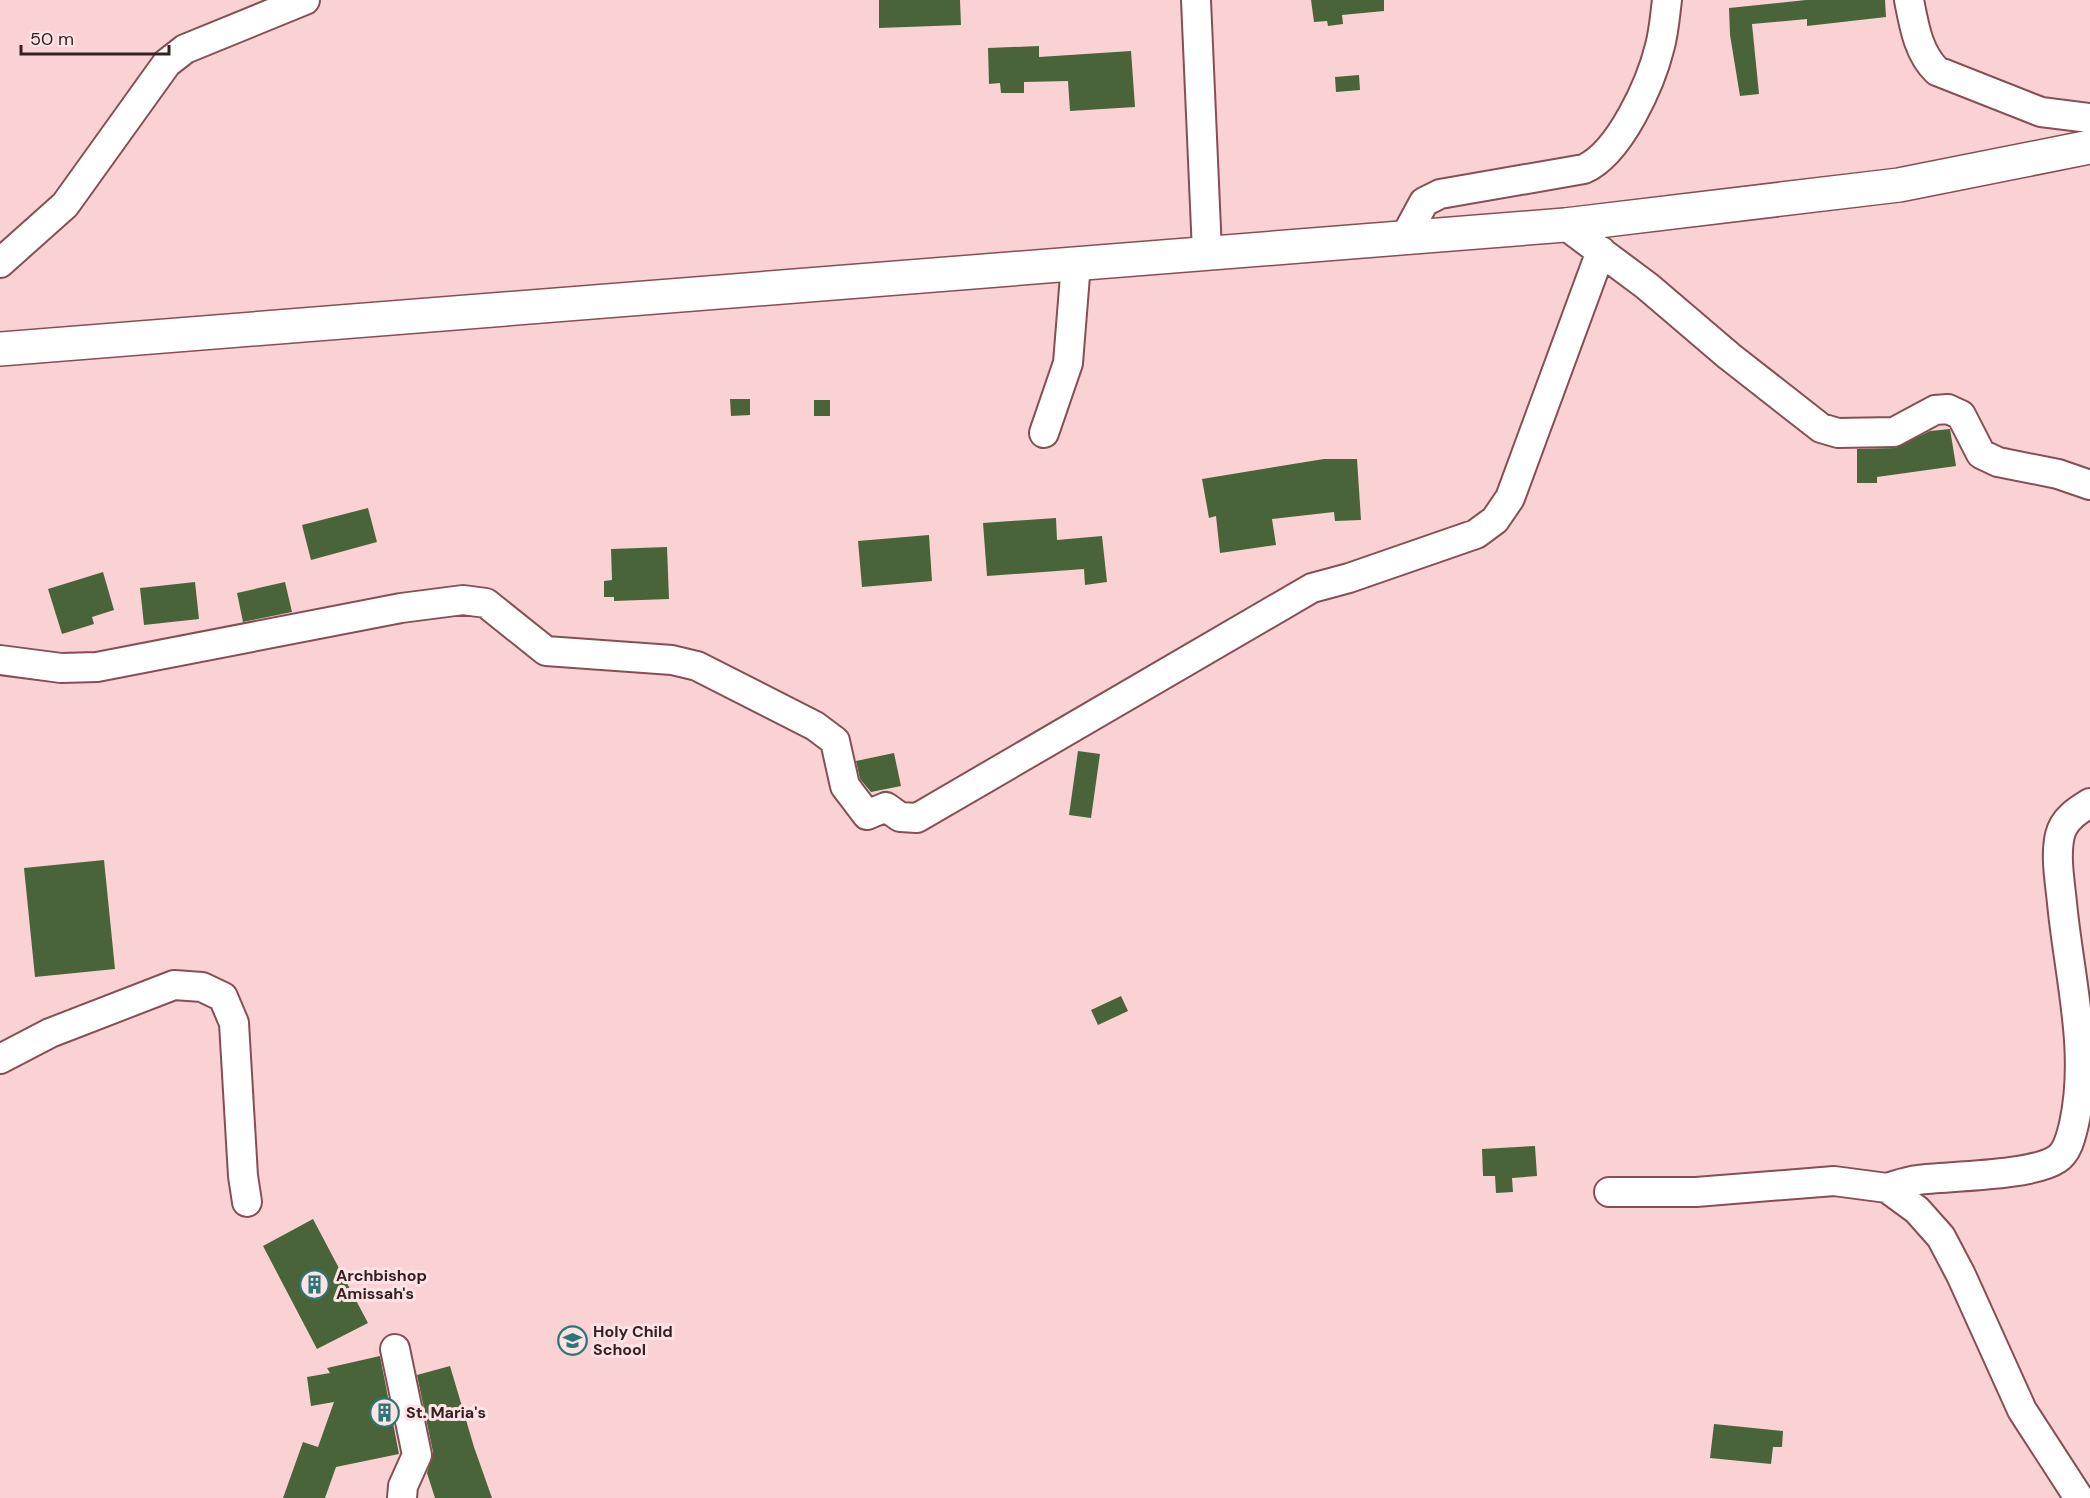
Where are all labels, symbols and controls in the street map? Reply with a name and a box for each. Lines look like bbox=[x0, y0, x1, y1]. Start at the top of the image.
scale bar bbox=[21, 18, 170, 56]
text: 50 m bbox=[30, 27, 74, 51]
place label: Archbishop Amissah's bbox=[336, 1265, 427, 1304]
building icon: Archbishop Amissah's bbox=[299, 1268, 331, 1300]
place label: Holy Child School bbox=[593, 1321, 673, 1360]
school or university icon: Holy Child School bbox=[556, 1324, 588, 1356]
building icon: St. Maria's bbox=[369, 1396, 401, 1428]
place label: St. Maria's bbox=[406, 1402, 486, 1423]

